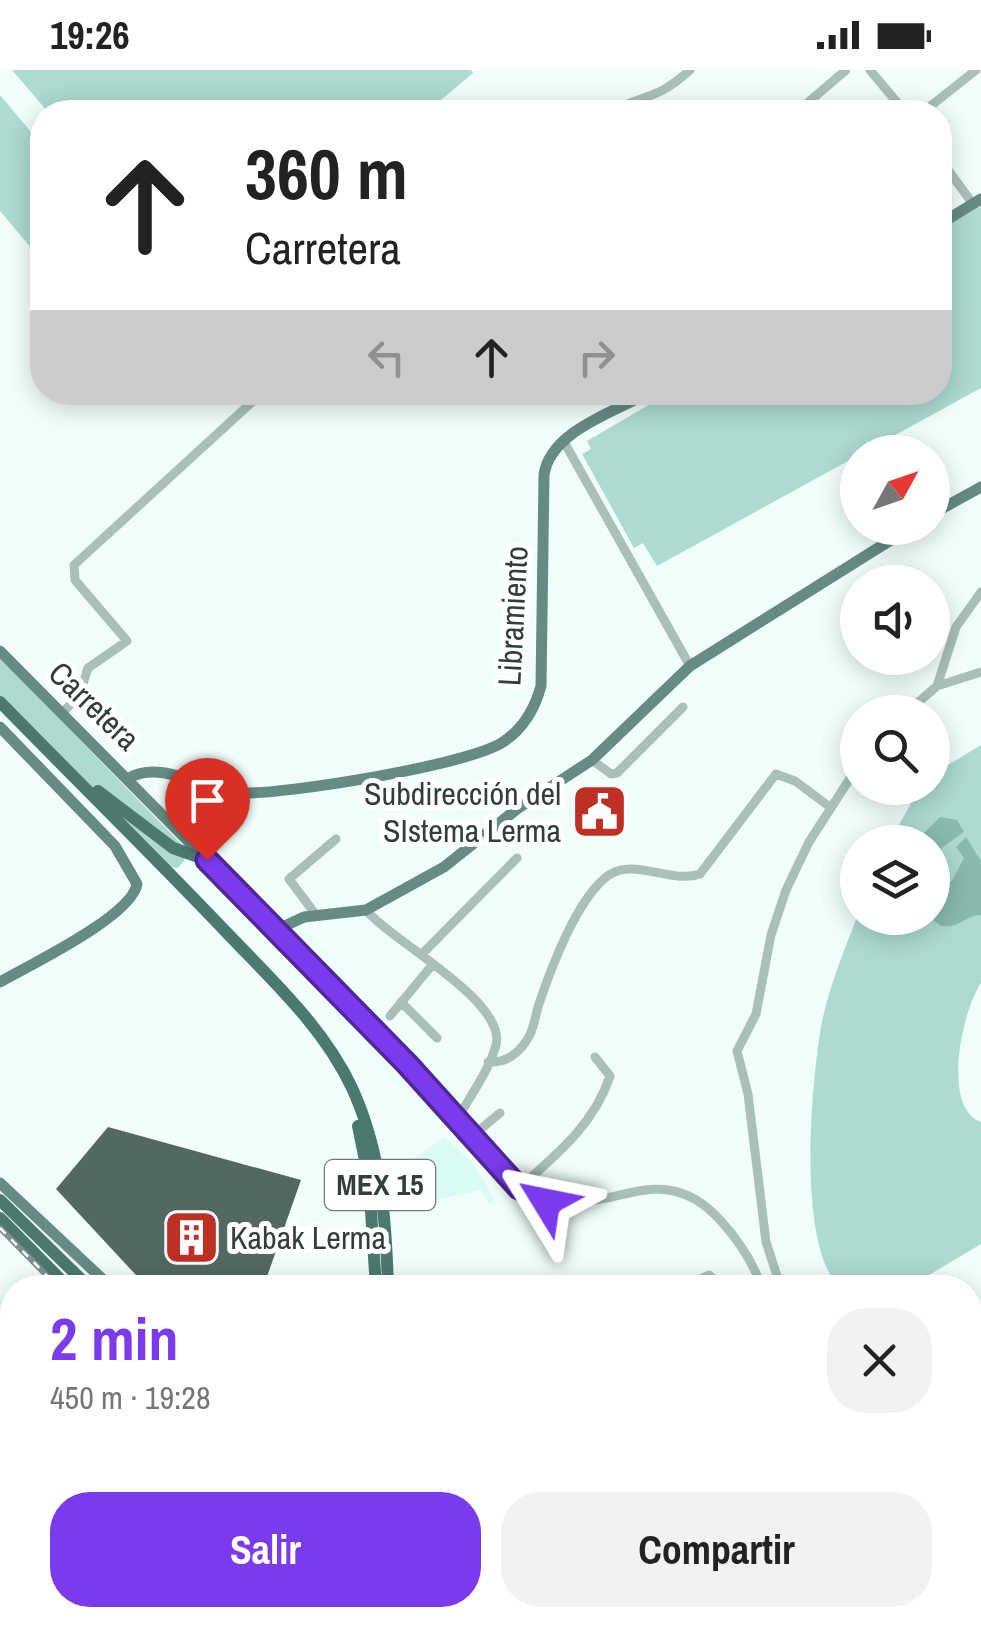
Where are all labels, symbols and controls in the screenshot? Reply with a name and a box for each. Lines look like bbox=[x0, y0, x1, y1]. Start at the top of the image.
text: 19:26 bbox=[50, 10, 130, 61]
text: 360 m bbox=[245, 127, 408, 221]
icon: ahead bbox=[80, 140, 210, 270]
text: Carretera bbox=[245, 217, 401, 278]
icon: left bbox=[359, 330, 414, 385]
icon: ahead bbox=[464, 330, 519, 385]
icon: right bbox=[569, 330, 624, 385]
north arrow bbox=[840, 435, 950, 545]
map controls bbox=[840, 435, 950, 935]
street label: Libramiento bbox=[487, 545, 538, 687]
button: sound bbox=[840, 565, 950, 675]
street label: Carretera bbox=[40, 652, 149, 760]
button: search bbox=[840, 695, 950, 805]
pin bbox=[165, 758, 250, 861]
place label: Subdirección del SIstema Lerma bbox=[364, 772, 561, 852]
icon: arrive bbox=[180, 773, 235, 828]
public building icon: Subdirección del SIstema Lerma bbox=[570, 782, 630, 842]
button: layers bbox=[840, 825, 950, 935]
position arrow bbox=[494, 1150, 598, 1254]
road number: MEX 15 bbox=[325, 1160, 435, 1210]
building icon: Kabak Lerma bbox=[161, 1208, 221, 1268]
place label: Kabak Lerma bbox=[230, 1216, 386, 1259]
text: 2 min bbox=[50, 1298, 179, 1379]
button: close bbox=[827, 1308, 932, 1413]
text: 450 m · 19:28 bbox=[50, 1376, 210, 1419]
button: Salir bbox=[50, 1492, 481, 1607]
button: Compartir bbox=[501, 1492, 932, 1607]

